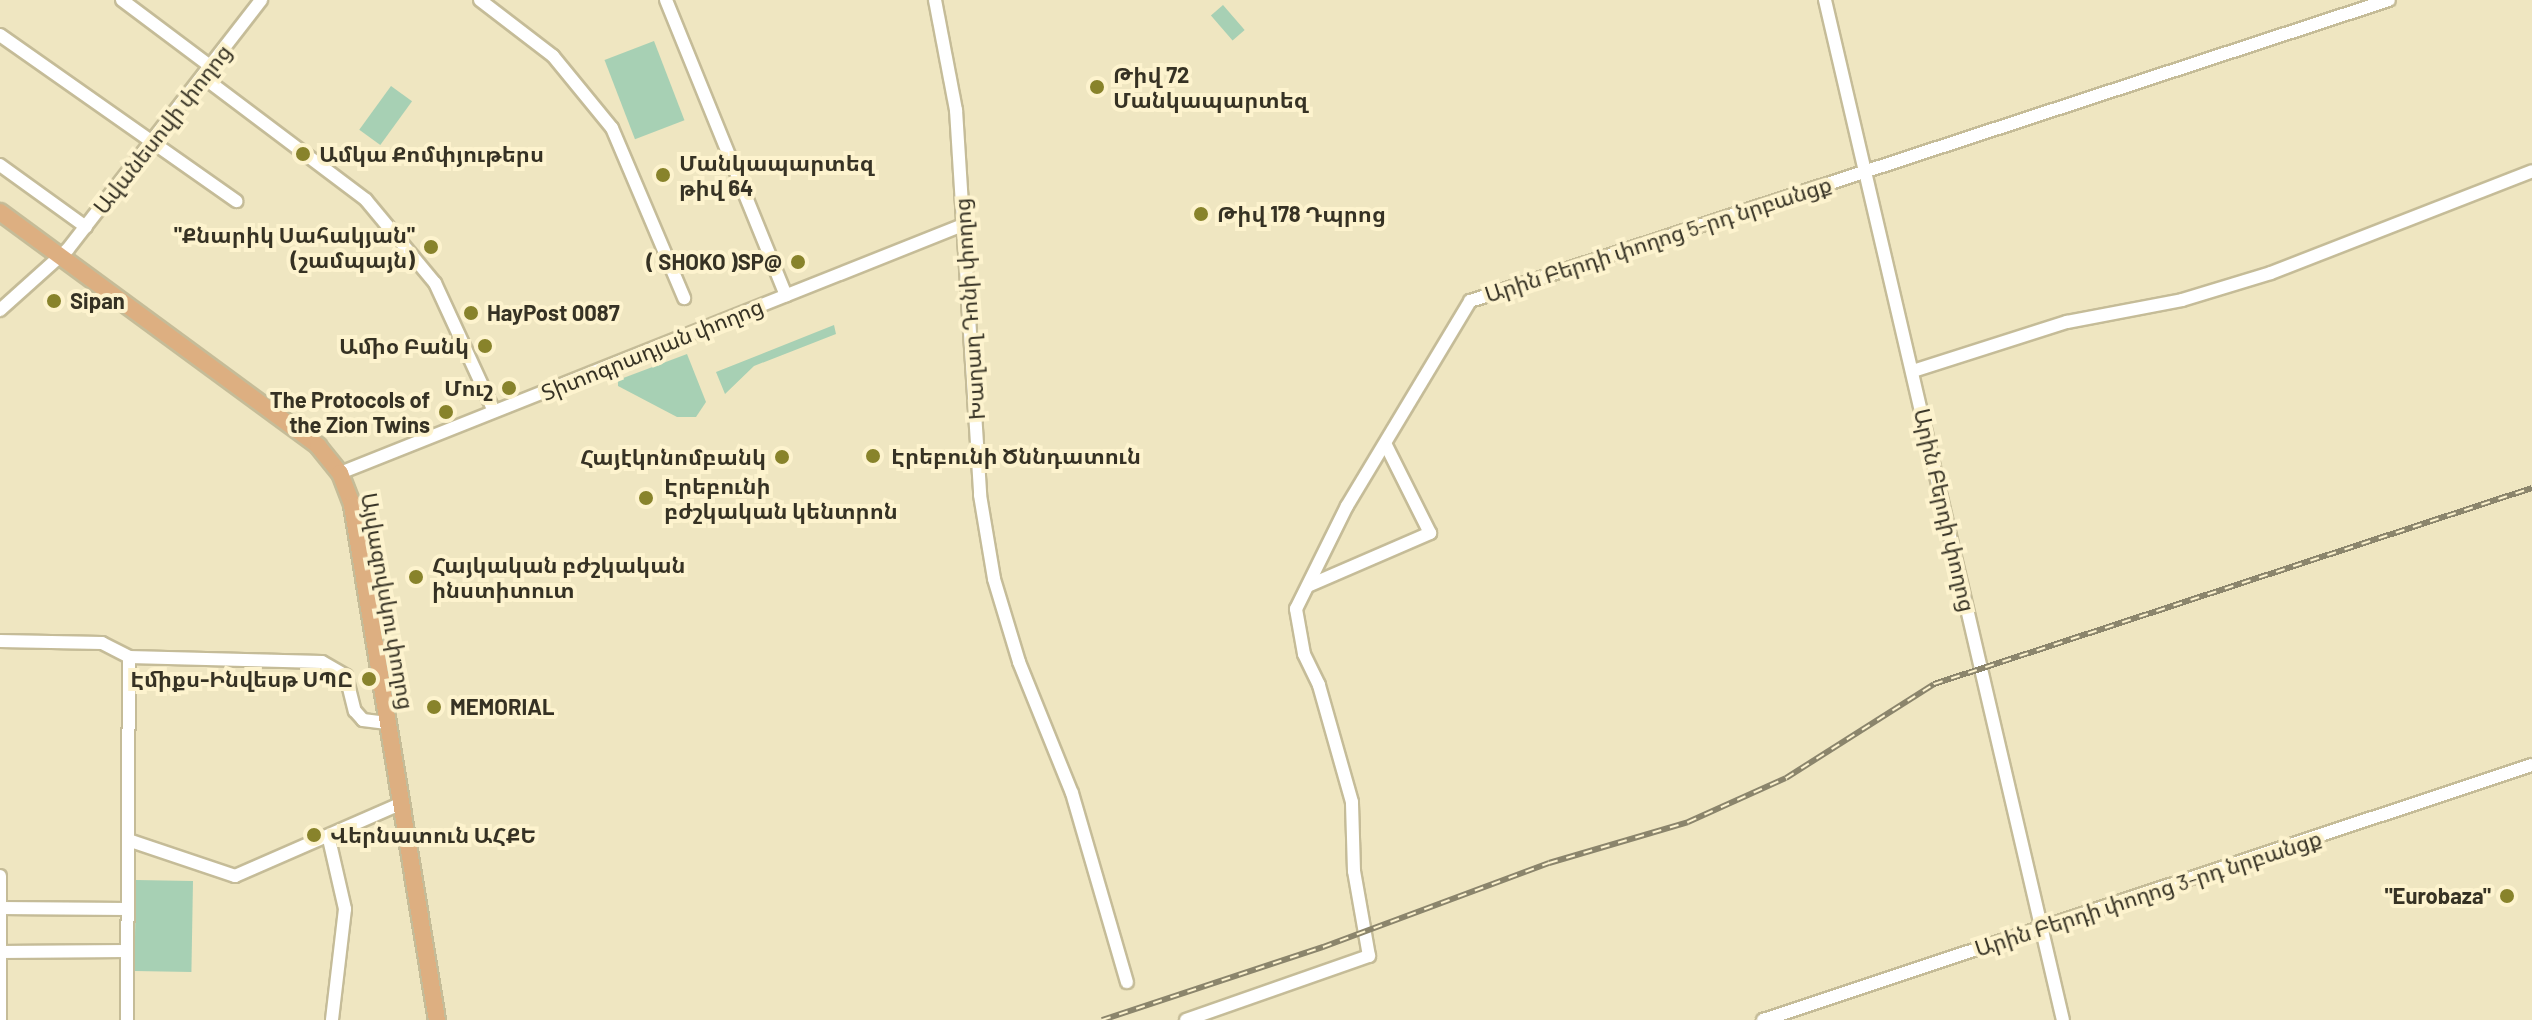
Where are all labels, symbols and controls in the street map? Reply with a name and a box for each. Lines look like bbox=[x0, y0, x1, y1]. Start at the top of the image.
street label: Ավանեսովի փողոց bbox=[88, 39, 236, 219]
place label: Թիվ 72 Մանկապարտեզ bbox=[1113, 61, 1308, 112]
marker: Թիվ 72 Մանկապարտեզ bbox=[1088, 78, 1106, 96]
place label: Ամկա Քոմփյութերս bbox=[319, 141, 544, 167]
marker: Ամկա Քոմփյութերս bbox=[294, 145, 312, 163]
place label: Մանկապարտեզ թիվ 64 bbox=[679, 149, 874, 200]
marker: Մանկապարտեզ թիվ 64 bbox=[654, 166, 672, 184]
street label: Արին Բերդի փողոց 5-րդ նրբանցք bbox=[1481, 170, 1835, 308]
street label: Խաղաղ Դոնի փողոց bbox=[948, 197, 990, 421]
place label: Թիվ 178 Դպրոց bbox=[1217, 201, 1386, 227]
marker: Թիվ 178 Դպրոց bbox=[1192, 205, 1210, 223]
place label: "Քնարիկ Սահակյան" (շամպայն) bbox=[174, 221, 415, 272]
marker: "Քնարիկ Սահակյան" (շամպայն) bbox=[422, 238, 440, 256]
place label: ( SHOKO )SP@ bbox=[646, 249, 782, 275]
marker: ( SHOKO )SP@ bbox=[789, 253, 807, 271]
place label: Sipan bbox=[70, 288, 125, 314]
marker: Sipan bbox=[45, 292, 63, 310]
street label: Տիտոգրադյան փողոց bbox=[537, 292, 767, 406]
place label: HayPost 0087 bbox=[487, 300, 620, 326]
marker: HayPost 0087 bbox=[462, 304, 480, 322]
place label: Ամիօ Բանկ bbox=[339, 333, 469, 359]
marker: Ամիօ Բանկ bbox=[476, 337, 494, 355]
place label: Մուշ bbox=[444, 375, 493, 401]
marker: Մուշ bbox=[500, 379, 518, 397]
place label: The Protocols of the Zion Twins bbox=[270, 386, 430, 438]
marker: The Protocols of the Zion Twins bbox=[437, 403, 455, 421]
street label: Արին Բերդի փողոց bbox=[1909, 406, 1981, 614]
place label: Էրեբունի Ծննդատուն bbox=[891, 443, 1141, 469]
place label: Հայէկոնոմբանկ bbox=[580, 444, 766, 470]
marker: Էրեբունի Ծննդատուն bbox=[862, 445, 884, 467]
marker: Հայէկոնոմբանկ bbox=[773, 448, 791, 466]
place label: Էրեբունի բժշկական կենտրոն bbox=[664, 472, 898, 524]
marker: Էրեբունի բժշկական կենտրոն bbox=[635, 487, 657, 509]
street label: Այվազովսկու փողոց bbox=[356, 491, 420, 711]
place label: Հայկական բժշկական ինստիտուտ bbox=[432, 551, 686, 602]
marker: Հայկական բժշկական ինստիտուտ bbox=[407, 568, 425, 586]
place label: Էմիքս-Ինվեսթ ՍՊԸ bbox=[130, 666, 353, 692]
marker: Էմիքս-Ինվեսթ ՍՊԸ bbox=[360, 670, 378, 688]
place label: MEMORIAL bbox=[450, 694, 555, 720]
marker: MEMORIAL bbox=[425, 698, 443, 716]
place label: Վերնատուն ԱՀՔԵ bbox=[330, 822, 536, 848]
street label: Արին Բերդի փողոց 3-րդ նրբանցք bbox=[1971, 824, 2325, 962]
marker: Վերնատուն ԱՀՔԵ bbox=[305, 826, 323, 844]
place label: "Eurobaza" bbox=[2385, 883, 2491, 909]
marker: "Eurobaza" bbox=[2498, 887, 2516, 905]

